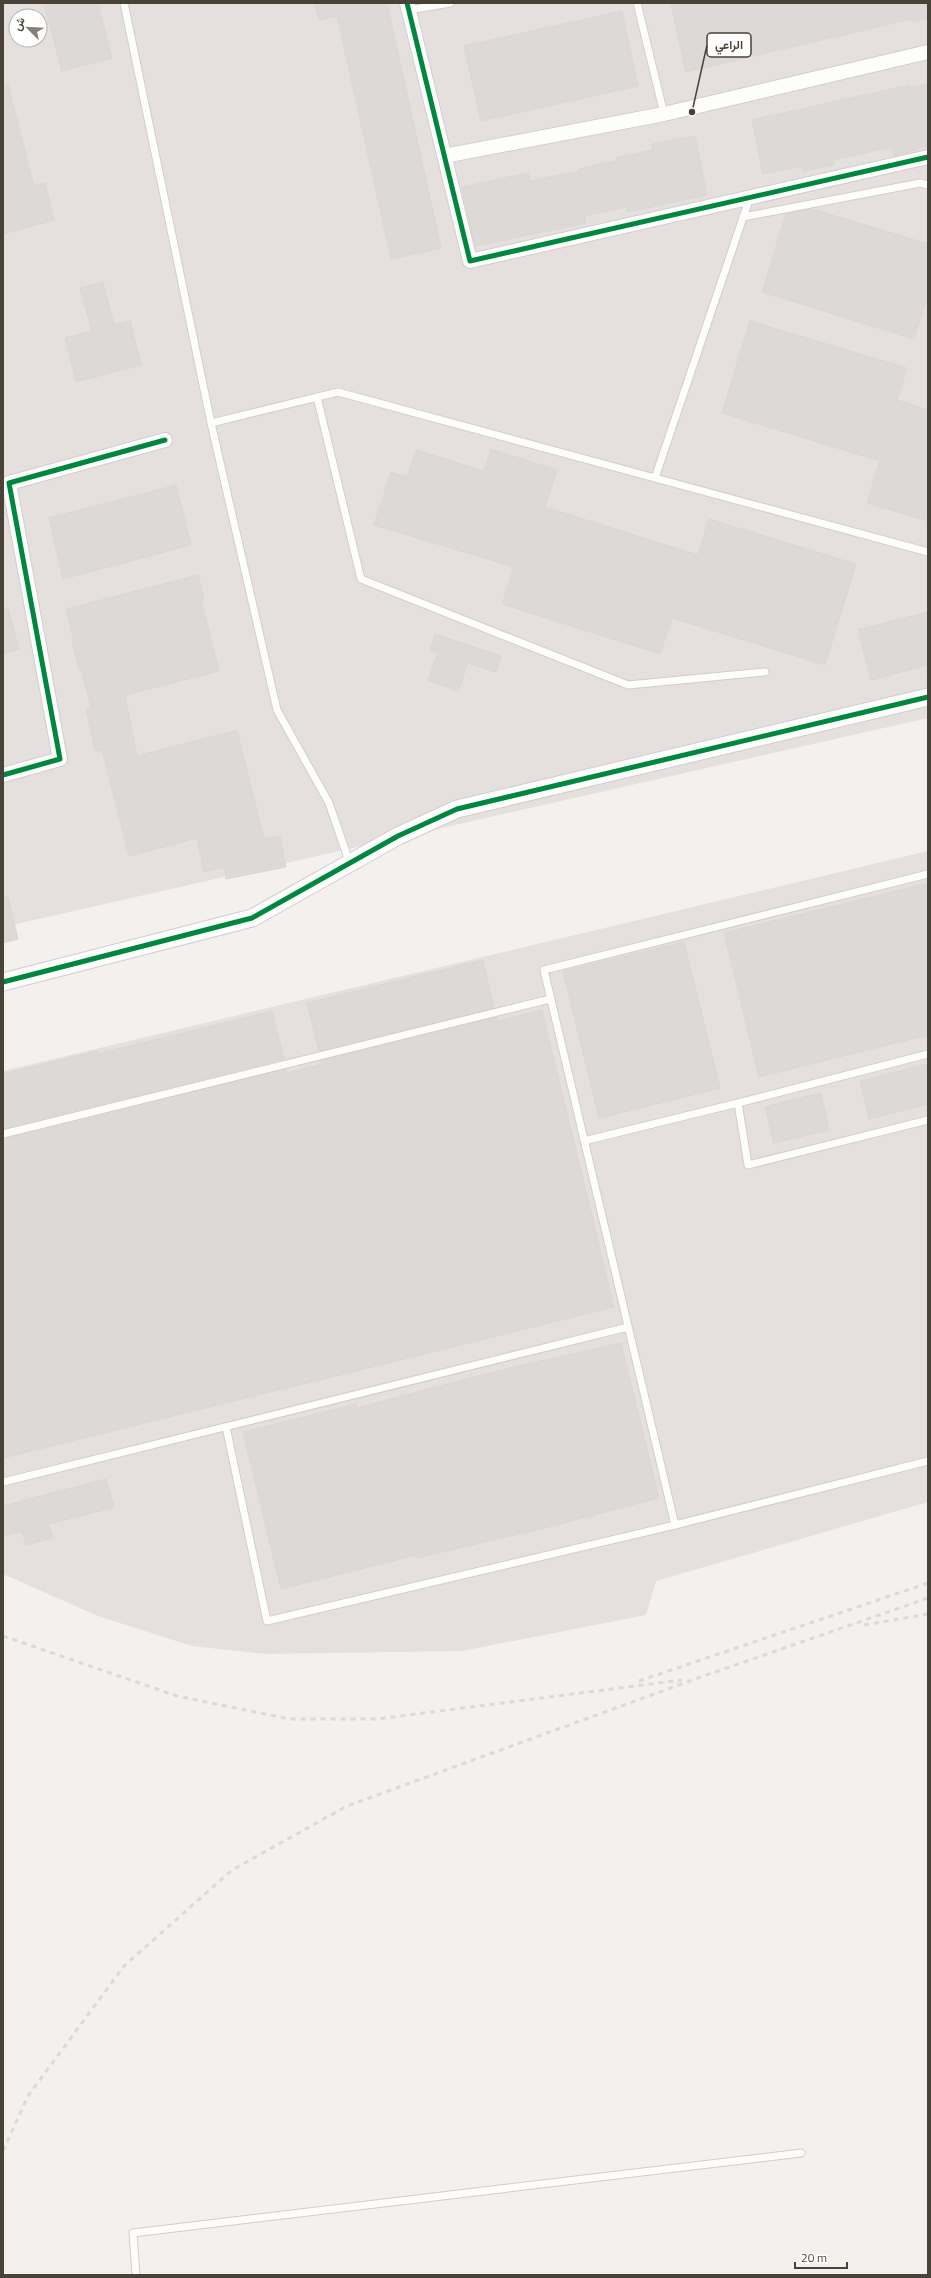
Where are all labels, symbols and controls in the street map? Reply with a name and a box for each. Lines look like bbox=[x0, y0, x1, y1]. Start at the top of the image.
north arrow bbox=[8, 8, 48, 48]
text: ش bbox=[9, 15, 29, 33]
callout: الراعي bbox=[707, 33, 751, 57]
text: الراعي bbox=[715, 35, 743, 55]
scale bar bbox=[795, 2244, 847, 2270]
text: 20 m bbox=[801, 2248, 827, 2267]

